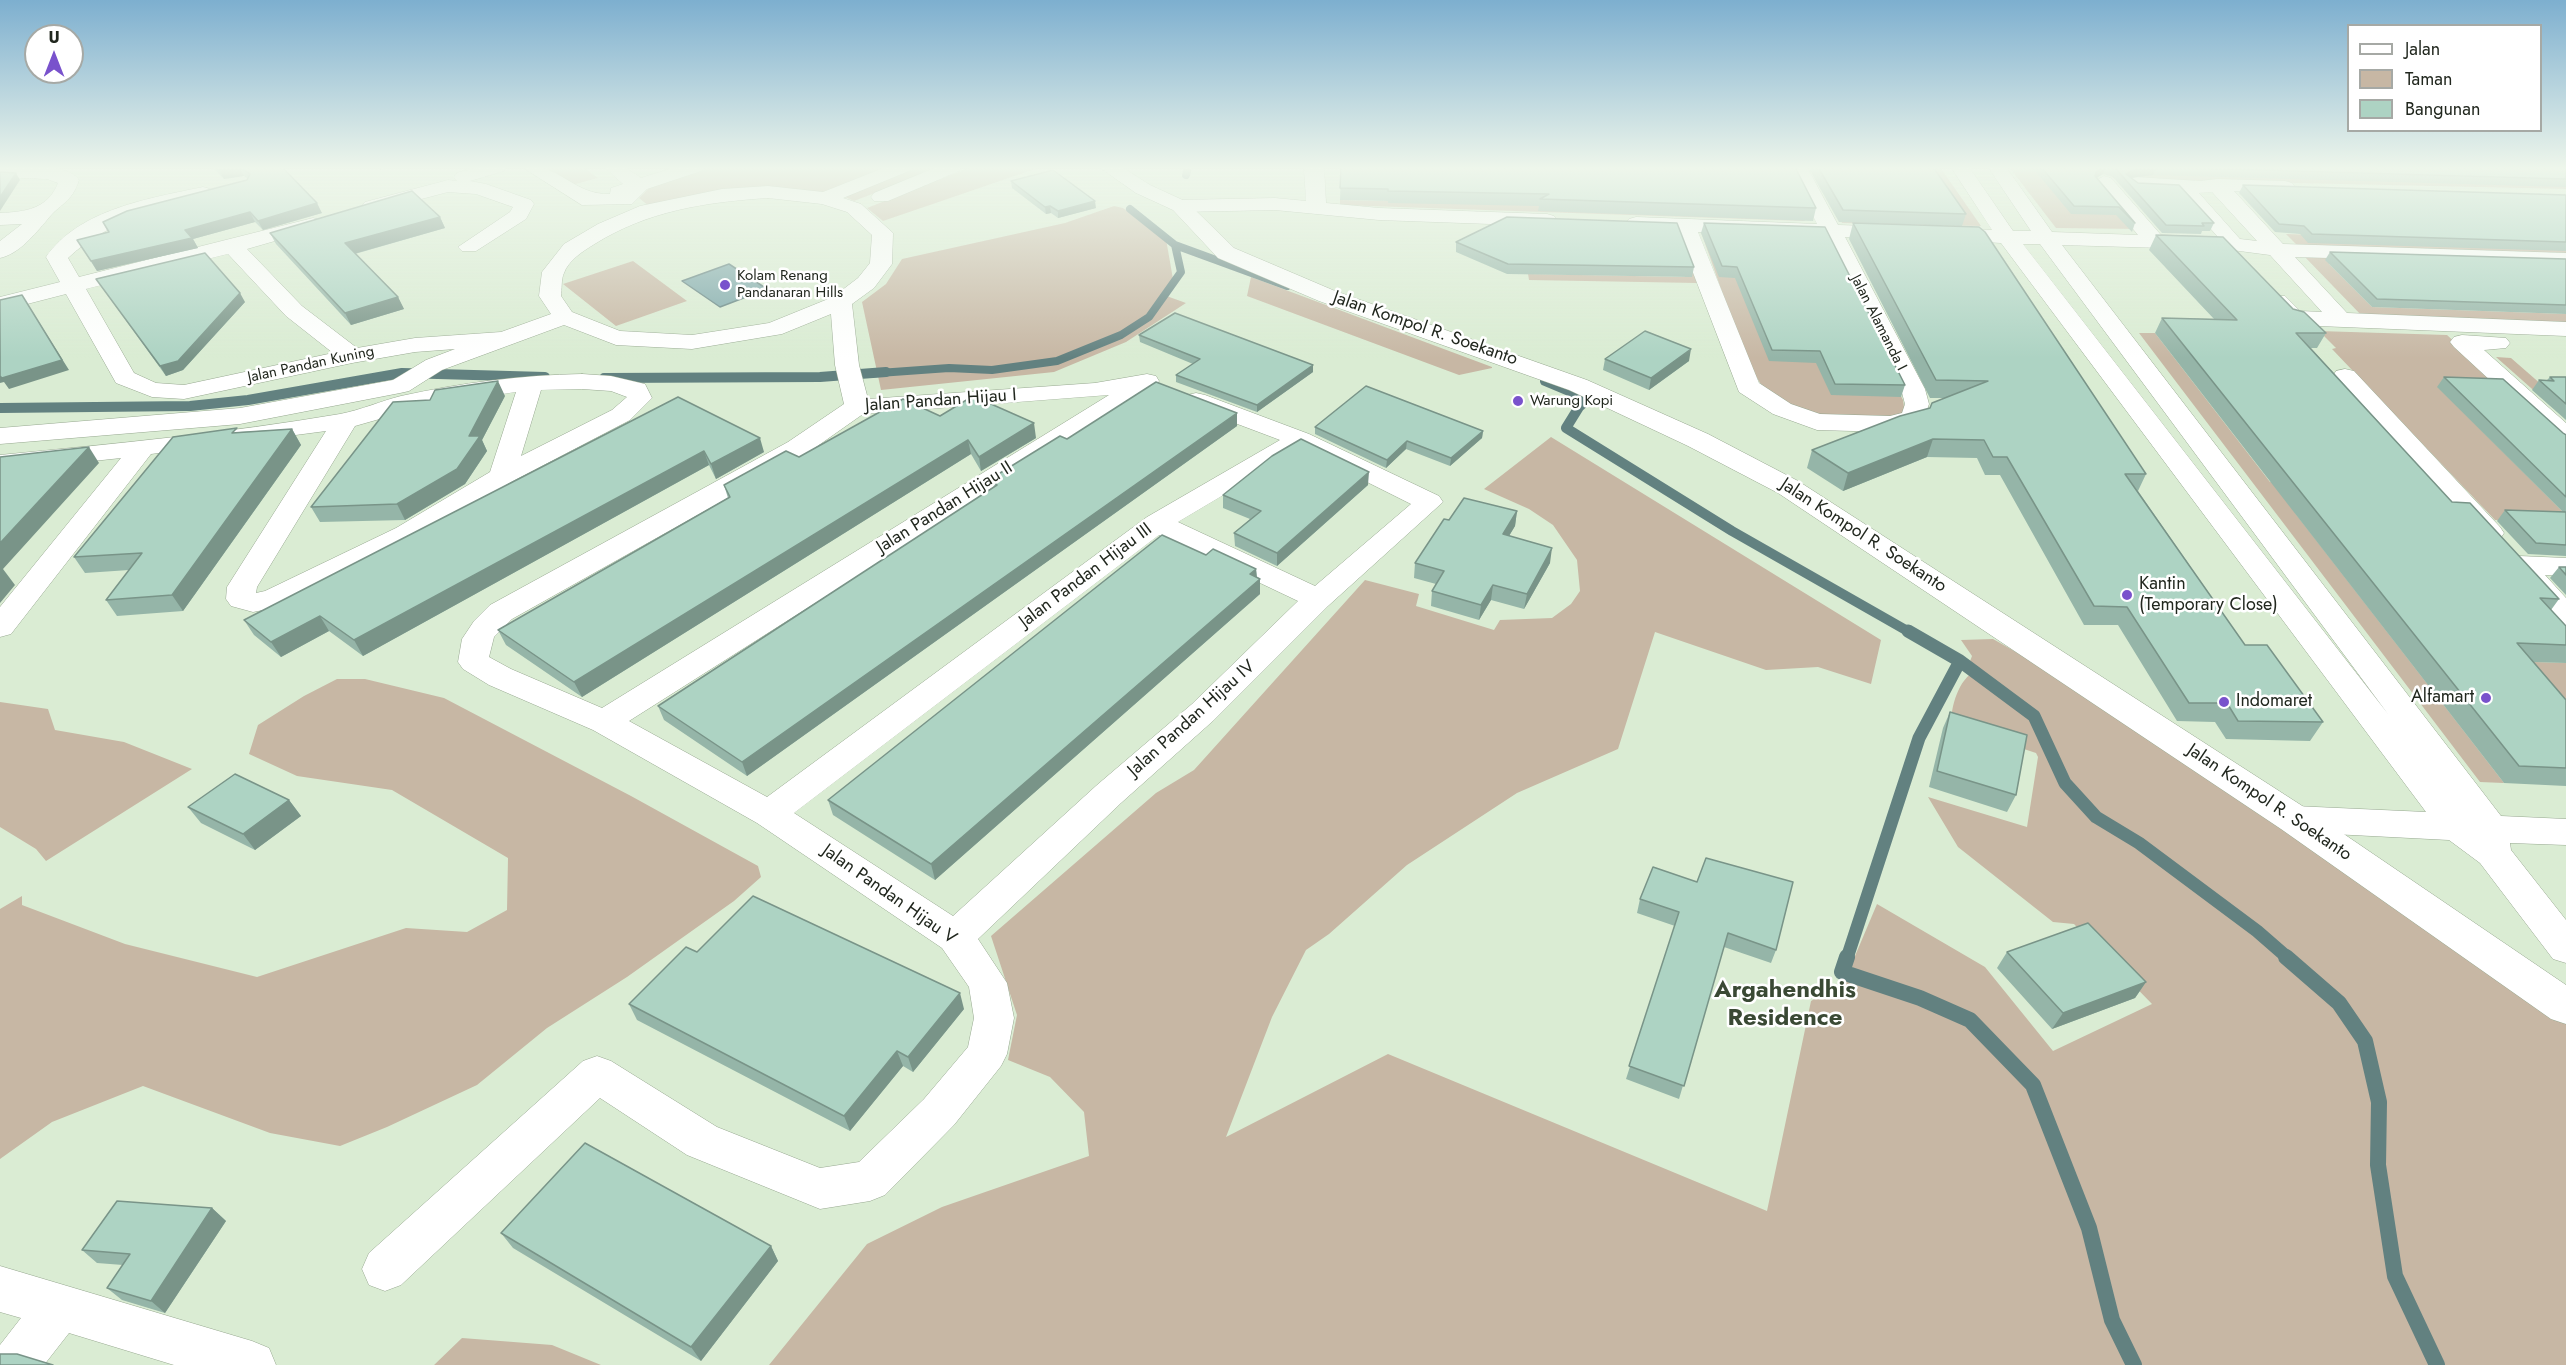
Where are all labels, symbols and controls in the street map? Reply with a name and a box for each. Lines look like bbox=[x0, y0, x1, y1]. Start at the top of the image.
north arrow bbox=[24, 24, 84, 84]
legend bbox=[2347, 24, 2542, 132]
text: U bbox=[48, 26, 60, 49]
text: Jalan bbox=[2405, 36, 2440, 62]
text: Taman bbox=[2405, 66, 2452, 92]
text: Bangunan bbox=[2405, 96, 2480, 122]
place label: Kolam Renang Pandanaran Hills bbox=[737, 267, 843, 302]
street label: Jalan Alamanda I bbox=[1846, 272, 1910, 374]
marker: Kolam Renang Pandanaran Hills bbox=[718, 278, 732, 292]
street label: Jalan Kompol R. Soekanto bbox=[1330, 287, 1520, 371]
street label: Jalan Pandan Kuning bbox=[246, 343, 376, 387]
street label: Jalan Pandan Hijau I bbox=[865, 385, 1017, 417]
place label: Warung Kopi bbox=[1530, 392, 1613, 410]
marker: Warung Kopi bbox=[1511, 394, 1525, 408]
street label: Jalan Pandan Hijau II bbox=[873, 457, 1017, 559]
street label: Jalan Kompol R. Soekanto bbox=[1776, 474, 1950, 598]
street label: Jalan Pandan Hijau III bbox=[1015, 519, 1157, 633]
place label: Kantin (Temporary Close) bbox=[2139, 574, 2278, 616]
marker: Kantin (Temporary Close) bbox=[2120, 588, 2134, 602]
street label: Jalan Pandan Hijau IV bbox=[1124, 656, 1260, 782]
place label: Alfamart bbox=[2411, 687, 2474, 709]
place label: Indomaret bbox=[2236, 691, 2312, 713]
marker: Alfamart bbox=[2479, 691, 2493, 705]
marker: Indomaret bbox=[2217, 695, 2231, 709]
street label: Jalan Kompol R. Soekanto bbox=[2183, 740, 2355, 866]
street label: Jalan Pandan Hijau V bbox=[818, 840, 960, 950]
district label: Argahendhis Residence bbox=[1714, 977, 1856, 1033]

